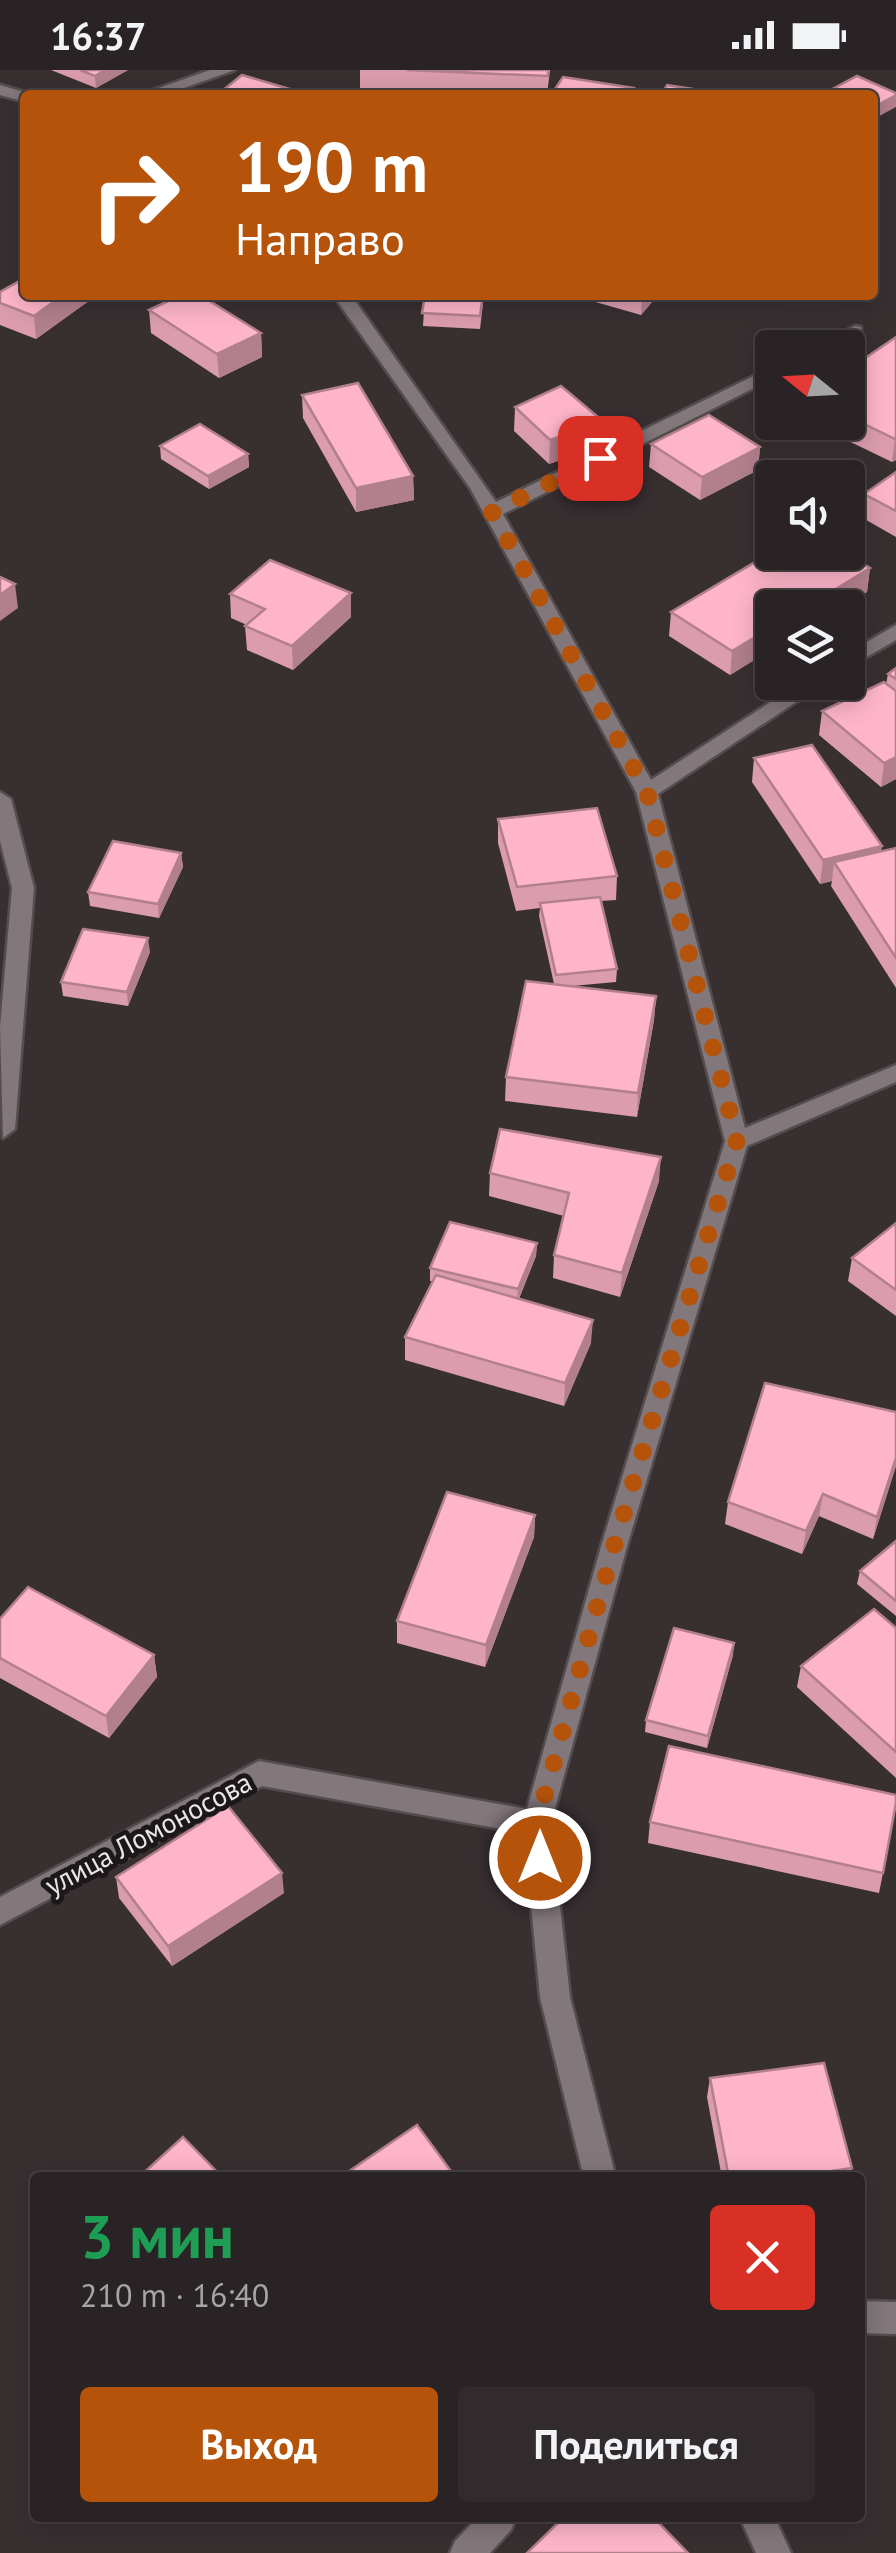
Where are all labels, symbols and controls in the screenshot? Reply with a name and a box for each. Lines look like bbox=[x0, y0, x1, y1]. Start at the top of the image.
text: 16:37 bbox=[50, 11, 146, 60]
text: 190 m bbox=[235, 121, 428, 211]
icon: right bbox=[70, 130, 200, 260]
text: Направо bbox=[235, 209, 405, 267]
north arrow bbox=[755, 330, 865, 440]
map controls bbox=[755, 330, 865, 700]
pin bbox=[558, 416, 643, 501]
icon: arrive bbox=[573, 431, 628, 486]
button: sound bbox=[755, 460, 865, 570]
button: layers bbox=[755, 590, 865, 700]
street label: улица Ломоносова bbox=[38, 1763, 258, 1903]
position arrow bbox=[488, 1806, 592, 1910]
text: 3 мин bbox=[80, 2197, 234, 2275]
button: close bbox=[710, 2205, 815, 2310]
text: 210 m · 16:40 bbox=[80, 2274, 269, 2316]
button: Выход bbox=[80, 2387, 438, 2502]
button: Поделиться bbox=[458, 2387, 815, 2502]

